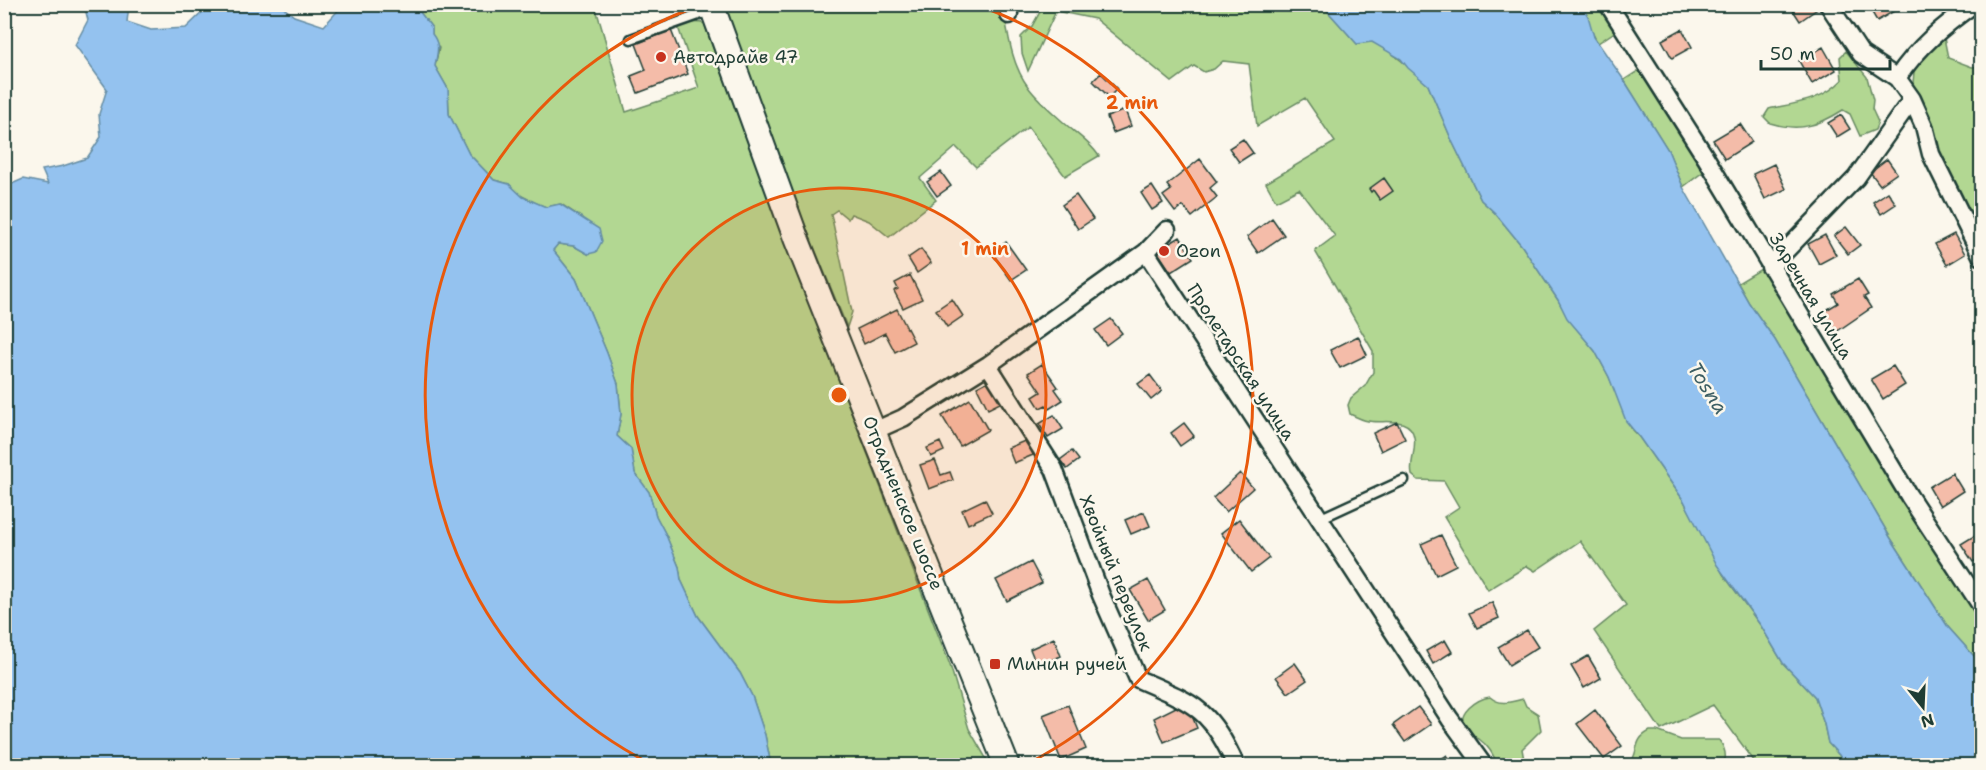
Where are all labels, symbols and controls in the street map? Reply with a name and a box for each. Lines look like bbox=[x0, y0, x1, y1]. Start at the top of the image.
scale bar bbox=[1761, 33, 1890, 71]
text: 50 m bbox=[1770, 42, 1815, 66]
place label: Автодрайв 47 bbox=[673, 45, 798, 69]
marker: Автодрайв 47 bbox=[654, 50, 668, 64]
text: 2 min bbox=[1106, 91, 1158, 115]
street label: Заречная улица bbox=[1764, 228, 1858, 364]
text: 1 min bbox=[961, 237, 1009, 261]
place label: Ozon bbox=[1176, 239, 1221, 263]
marker: Ozon bbox=[1157, 244, 1171, 258]
street label: Пролетарская улица bbox=[1181, 279, 1301, 445]
water label: Tosna bbox=[1682, 357, 1734, 419]
centre of rings bbox=[829, 385, 849, 405]
street label: Отрадненское шоссе bbox=[857, 412, 949, 594]
street label: Хвойный переулок bbox=[1074, 492, 1158, 655]
place label: Минин ручей bbox=[1007, 652, 1127, 676]
marker: Минин ручей bbox=[988, 657, 1002, 671]
north arrow bbox=[1893, 677, 1953, 737]
text: N bbox=[1918, 709, 1937, 733]

